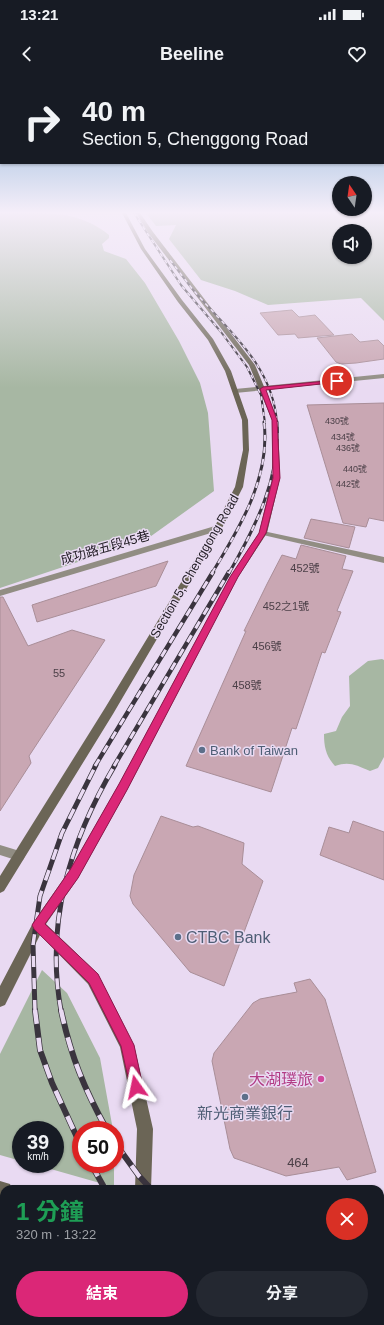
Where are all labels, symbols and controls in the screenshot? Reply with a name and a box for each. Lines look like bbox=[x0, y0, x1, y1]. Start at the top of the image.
text: 13:21 bbox=[20, 6, 58, 23]
icon: back bbox=[16, 43, 38, 65]
icon: heart bbox=[346, 43, 368, 65]
text: Beeline bbox=[160, 44, 224, 64]
icon: right bbox=[16, 96, 68, 148]
text: 40 m bbox=[82, 96, 146, 127]
text: Section 5, Chenggong Road bbox=[82, 129, 308, 149]
north arrow bbox=[332, 176, 372, 216]
map controls bbox=[332, 176, 372, 264]
button: sound bbox=[332, 224, 372, 264]
pin bbox=[320, 364, 354, 398]
icon: arrive bbox=[326, 370, 348, 392]
house number: 430號 bbox=[325, 416, 349, 426]
house number: 434號 bbox=[331, 432, 355, 442]
house number: 436號 bbox=[336, 443, 360, 453]
house number: 440號 bbox=[343, 464, 367, 474]
house number: 442號 bbox=[336, 479, 360, 489]
street label: Section 5, Chenggong Road bbox=[147, 492, 242, 641]
street label: 成功路五段45巷 bbox=[59, 528, 152, 567]
house number: 452號 bbox=[290, 562, 320, 574]
house number: 452之1號 bbox=[263, 600, 309, 612]
house number: 456號 bbox=[252, 640, 282, 652]
house number: 55 bbox=[53, 667, 65, 679]
house number: 458號 bbox=[232, 679, 262, 691]
place label: Bank of Taiwan bbox=[210, 743, 298, 758]
marker: Bank of Taiwan bbox=[197, 745, 207, 755]
place label: CTBC Bank bbox=[186, 929, 271, 946]
marker: CTBC Bank bbox=[173, 932, 183, 942]
position arrow bbox=[115, 1066, 157, 1108]
place label: 大湖璞旅 bbox=[249, 1071, 313, 1088]
marker: 大湖璞旅 bbox=[316, 1074, 326, 1084]
marker: 新光商業銀行 bbox=[240, 1092, 250, 1102]
place label: 新光商業銀行 bbox=[197, 1105, 293, 1122]
speed limit sign: 50 bbox=[72, 1121, 124, 1173]
text: 39 bbox=[27, 1131, 49, 1153]
text: km/h bbox=[27, 1151, 49, 1162]
house number: 464 bbox=[287, 1155, 309, 1170]
text: 1 分鐘 bbox=[16, 1198, 84, 1225]
button: close bbox=[326, 1198, 368, 1240]
text: 320 m · 13:22 bbox=[16, 1227, 96, 1242]
button: 結束 bbox=[16, 1271, 188, 1317]
button: 分享 bbox=[196, 1271, 368, 1317]

